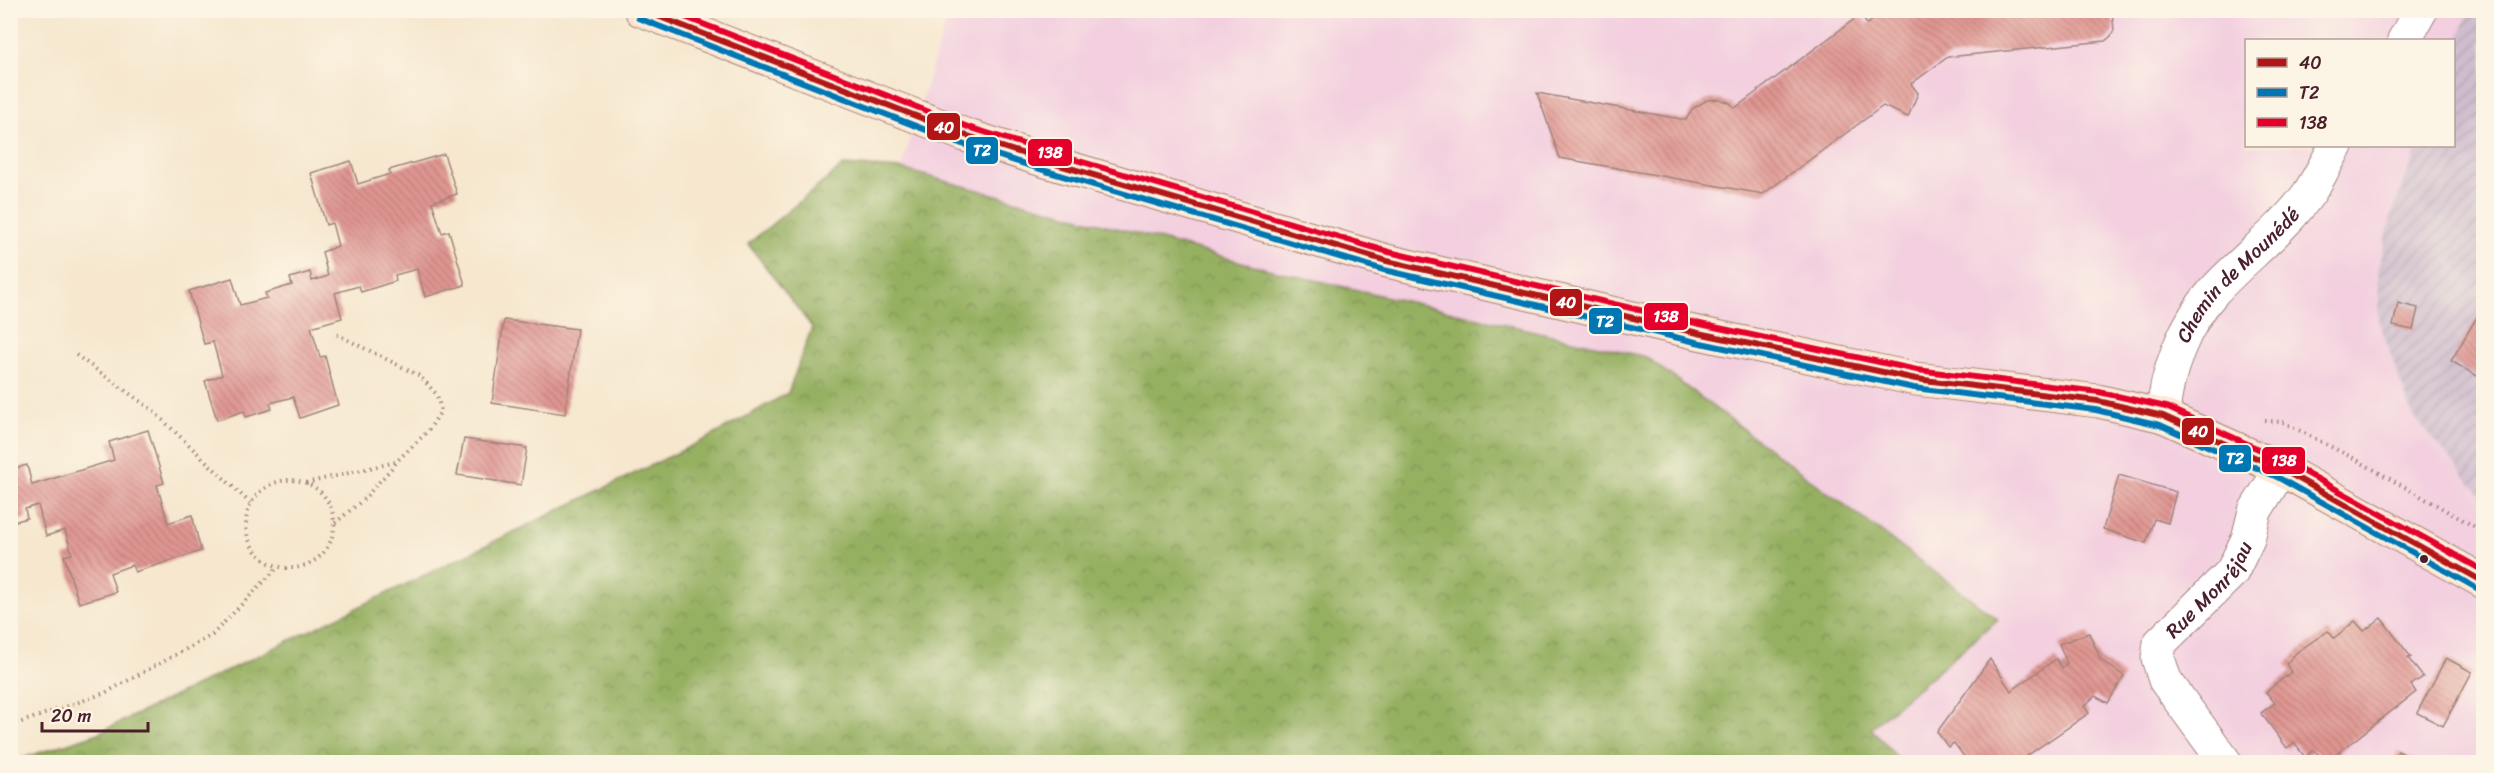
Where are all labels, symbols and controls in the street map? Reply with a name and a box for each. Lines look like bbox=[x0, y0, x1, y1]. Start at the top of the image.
legend bbox=[2245, 39, 2455, 147]
text: 40 bbox=[2299, 47, 2322, 79]
text: T2 bbox=[2299, 77, 2319, 109]
text: 138 bbox=[2299, 107, 2328, 139]
line badge: 40 bbox=[926, 112, 961, 141]
text: 40 bbox=[933, 113, 954, 142]
line badge: T2 bbox=[965, 136, 999, 165]
text: T2 bbox=[973, 136, 992, 165]
line badge: 138 bbox=[1027, 138, 1073, 167]
text: 138 bbox=[1037, 138, 1063, 167]
street label: Chemin de Mounédé bbox=[2166, 199, 2309, 349]
line badge: 40 bbox=[1549, 288, 1583, 317]
text: 40 bbox=[1555, 288, 1576, 317]
line badge: 138 bbox=[1643, 302, 1689, 331]
text: 138 bbox=[1653, 302, 1679, 331]
line badge: T2 bbox=[1588, 307, 1623, 335]
text: T2 bbox=[1596, 307, 1615, 336]
line badge: 40 bbox=[2181, 417, 2215, 446]
text: 40 bbox=[2187, 417, 2208, 446]
line badge: T2 bbox=[2218, 444, 2252, 473]
text: T2 bbox=[2226, 444, 2245, 473]
line badge: 138 bbox=[2261, 446, 2306, 475]
text: 138 bbox=[2271, 446, 2297, 475]
street label: Rue Monréjau bbox=[2157, 535, 2263, 647]
unlabelled marker bbox=[2418, 553, 2430, 565]
scale bar bbox=[42, 695, 148, 733]
text: 20 m bbox=[51, 700, 91, 732]

